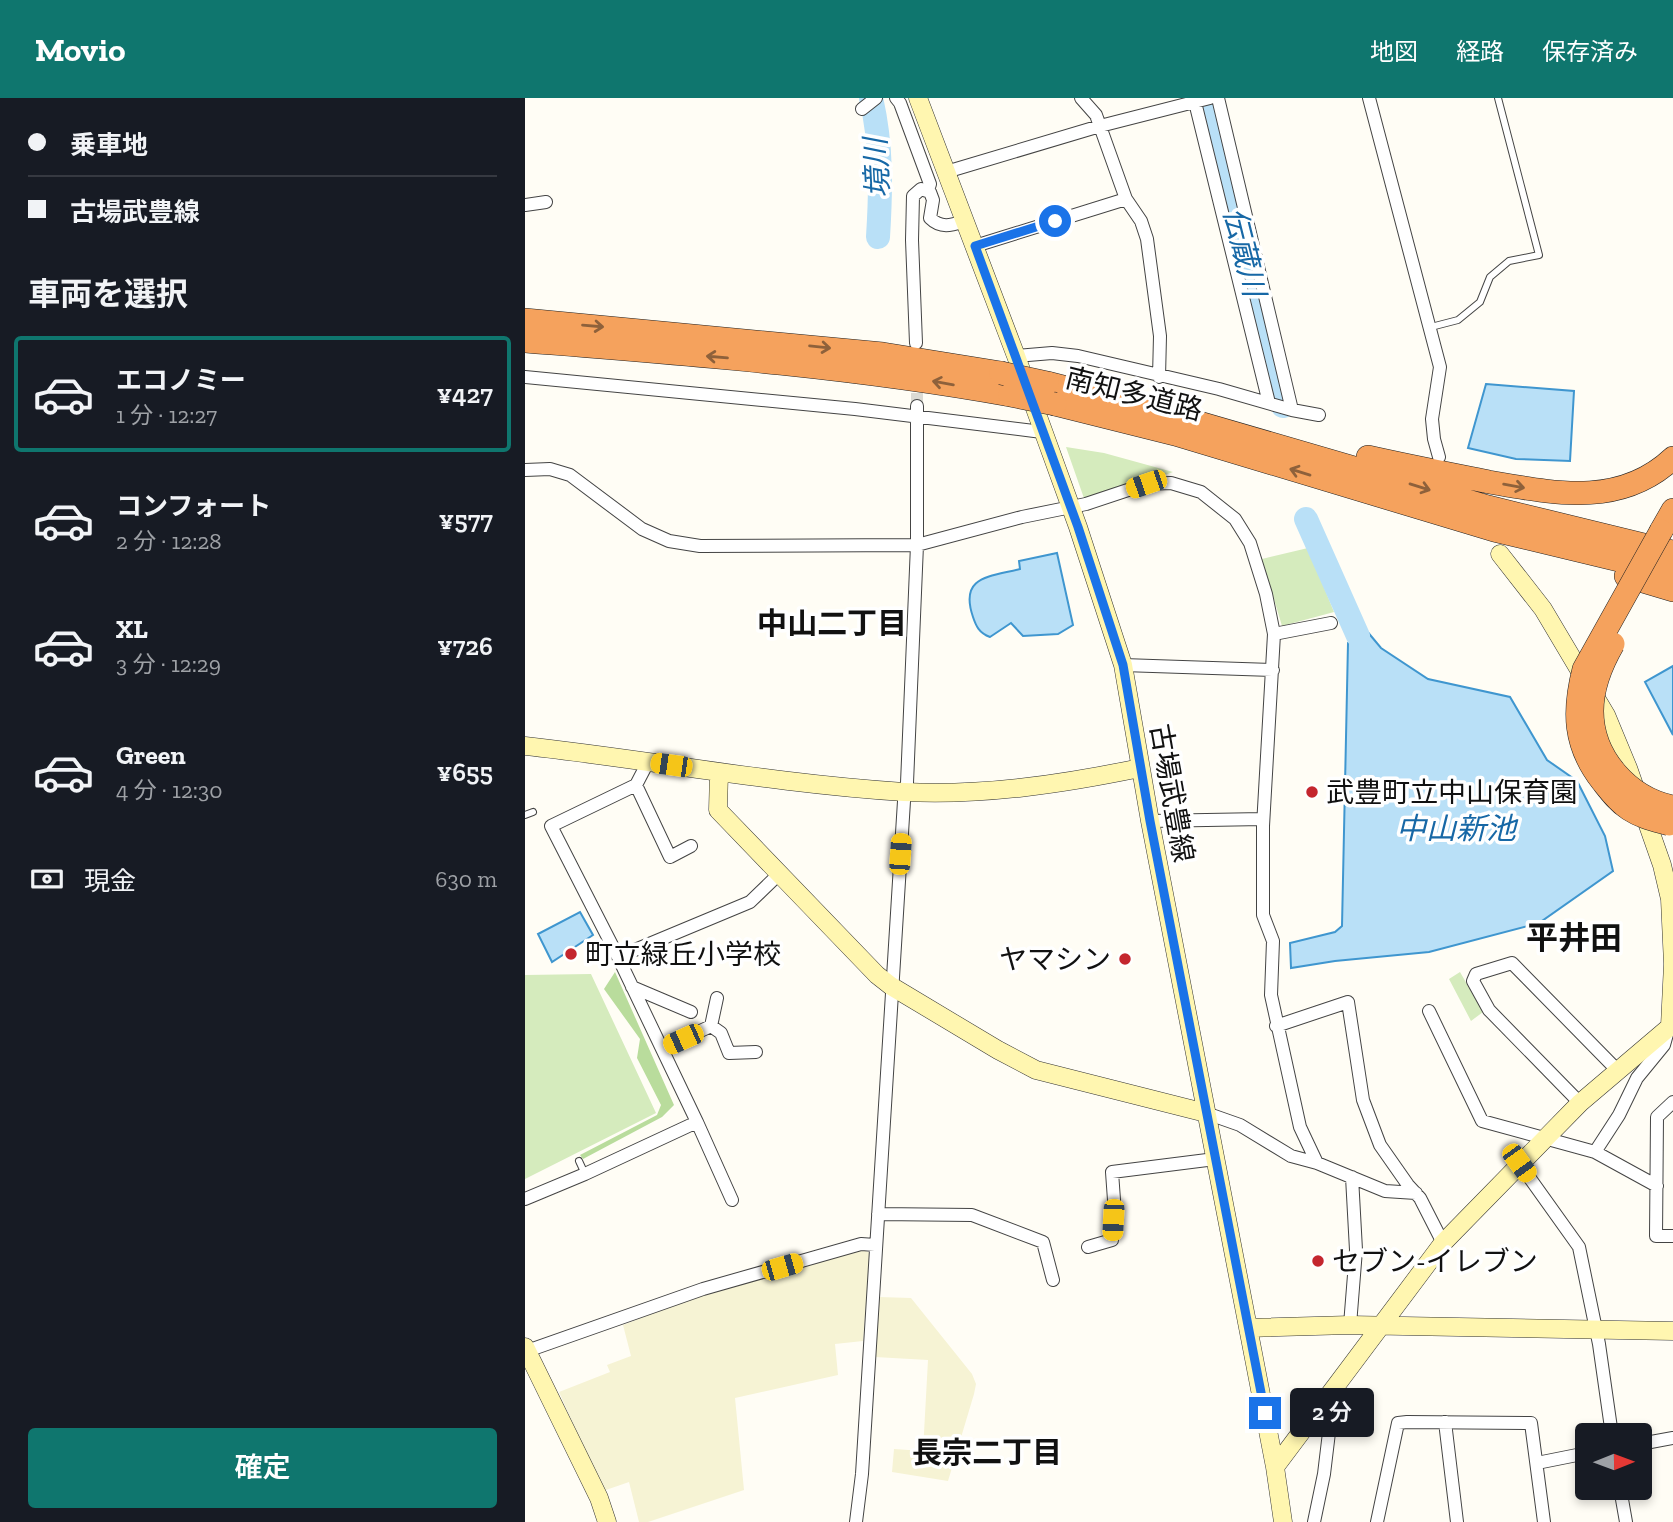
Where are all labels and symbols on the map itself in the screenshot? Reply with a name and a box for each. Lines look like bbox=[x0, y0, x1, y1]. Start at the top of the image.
water label: 境川 bbox=[857, 134, 897, 199]
water label: 伝蔵川 bbox=[1216, 204, 1273, 303]
route start bbox=[1039, 205, 1071, 237]
one-way arrow bbox=[581, 320, 604, 333]
one-way arrow bbox=[808, 340, 830, 353]
one-way arrow bbox=[706, 350, 728, 363]
street label: 南知多道路 bbox=[1062, 361, 1206, 427]
one-way arrow bbox=[932, 376, 954, 389]
one-way arrow bbox=[1289, 464, 1311, 477]
car bbox=[1123, 467, 1170, 501]
one-way arrow bbox=[1502, 480, 1525, 493]
one-way arrow bbox=[1408, 481, 1430, 494]
district label: 中山二丁目 bbox=[757, 606, 907, 642]
street label: 古場武豊線 bbox=[1144, 721, 1200, 865]
car bbox=[649, 752, 694, 778]
place label: 武豊町立中山保育園 bbox=[1326, 776, 1578, 809]
marker: 武豊町立中山保育園 bbox=[1304, 784, 1320, 800]
water label: 中山新池 bbox=[1396, 811, 1519, 847]
car bbox=[889, 832, 912, 876]
district label: 平井田 bbox=[1526, 919, 1622, 957]
place label: 町立緑丘小学校 bbox=[585, 938, 781, 971]
place label: ヤマシン bbox=[999, 943, 1111, 976]
marker: 町立緑丘小学校 bbox=[563, 946, 579, 962]
marker: ヤマシン bbox=[1117, 951, 1133, 967]
car bbox=[660, 1021, 707, 1057]
car bbox=[1499, 1140, 1540, 1186]
car bbox=[1102, 1198, 1125, 1242]
place label: セブン-イレブン bbox=[1332, 1245, 1538, 1278]
car bbox=[759, 1251, 806, 1283]
marker: セブン-イレブン bbox=[1310, 1253, 1326, 1269]
callout: 2 分 bbox=[1289, 1388, 1373, 1438]
route end bbox=[1249, 1397, 1281, 1429]
north arrow bbox=[1575, 1423, 1652, 1500]
district label: 長宗二丁目 bbox=[912, 1435, 1062, 1471]

